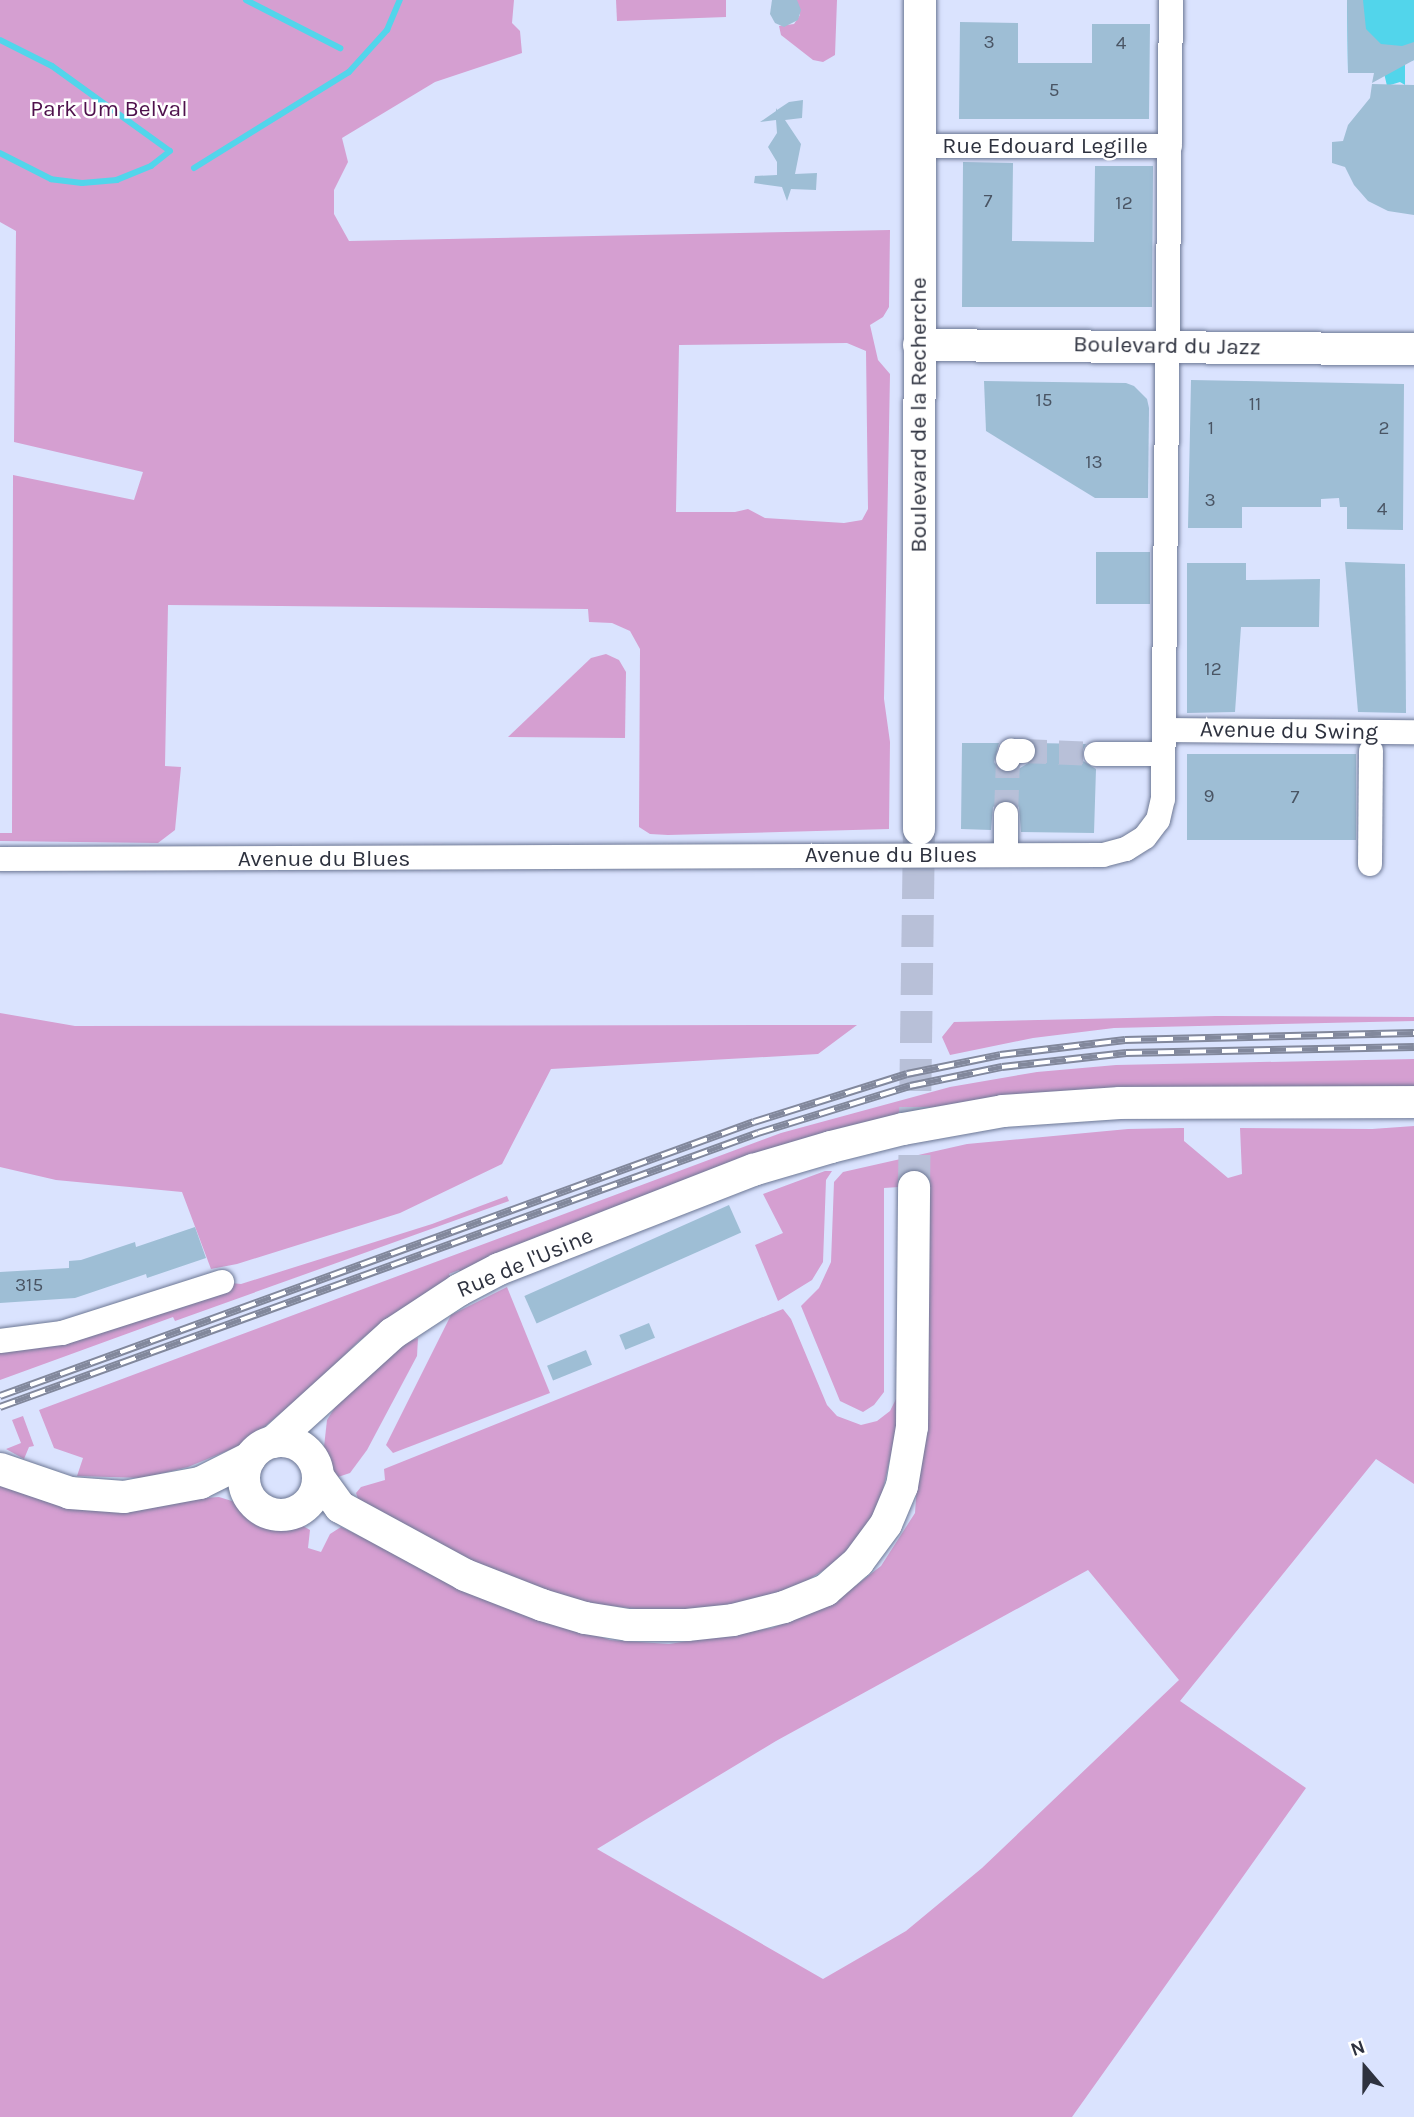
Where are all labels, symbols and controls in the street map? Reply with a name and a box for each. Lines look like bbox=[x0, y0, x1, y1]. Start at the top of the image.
house number: 3 bbox=[983, 32, 995, 54]
house number: 4 bbox=[1116, 33, 1126, 55]
house number: 5 bbox=[1049, 80, 1059, 102]
park label: Park Um Belval bbox=[30, 95, 188, 123]
street label: Rue Edouard Legille bbox=[942, 132, 1148, 160]
house number: 7 bbox=[984, 191, 992, 213]
house number: 12 bbox=[1115, 193, 1133, 215]
street label: Boulevard de la Recherche bbox=[905, 277, 933, 553]
street label: Boulevard du Jazz bbox=[1073, 331, 1261, 361]
house number: 15 bbox=[1035, 390, 1053, 412]
house number: 11 bbox=[1249, 394, 1261, 416]
house number: 1 bbox=[1208, 418, 1214, 440]
house number: 2 bbox=[1378, 418, 1390, 440]
house number: 13 bbox=[1085, 452, 1103, 474]
house number: 3 bbox=[1204, 490, 1216, 512]
house number: 4 bbox=[1377, 499, 1387, 521]
house number: 12 bbox=[1204, 659, 1222, 681]
street label: Avenue du Swing bbox=[1200, 716, 1378, 746]
house number: 9 bbox=[1203, 786, 1215, 808]
house number: 7 bbox=[1291, 787, 1299, 809]
street label: Avenue du Blues bbox=[805, 841, 977, 869]
street label: Avenue du Blues bbox=[238, 845, 410, 873]
street label: Rue de l'Usine bbox=[453, 1222, 597, 1304]
house number: 315 bbox=[15, 1275, 43, 1297]
north arrow bbox=[1330, 2033, 1400, 2103]
text: N bbox=[1348, 2036, 1368, 2061]

